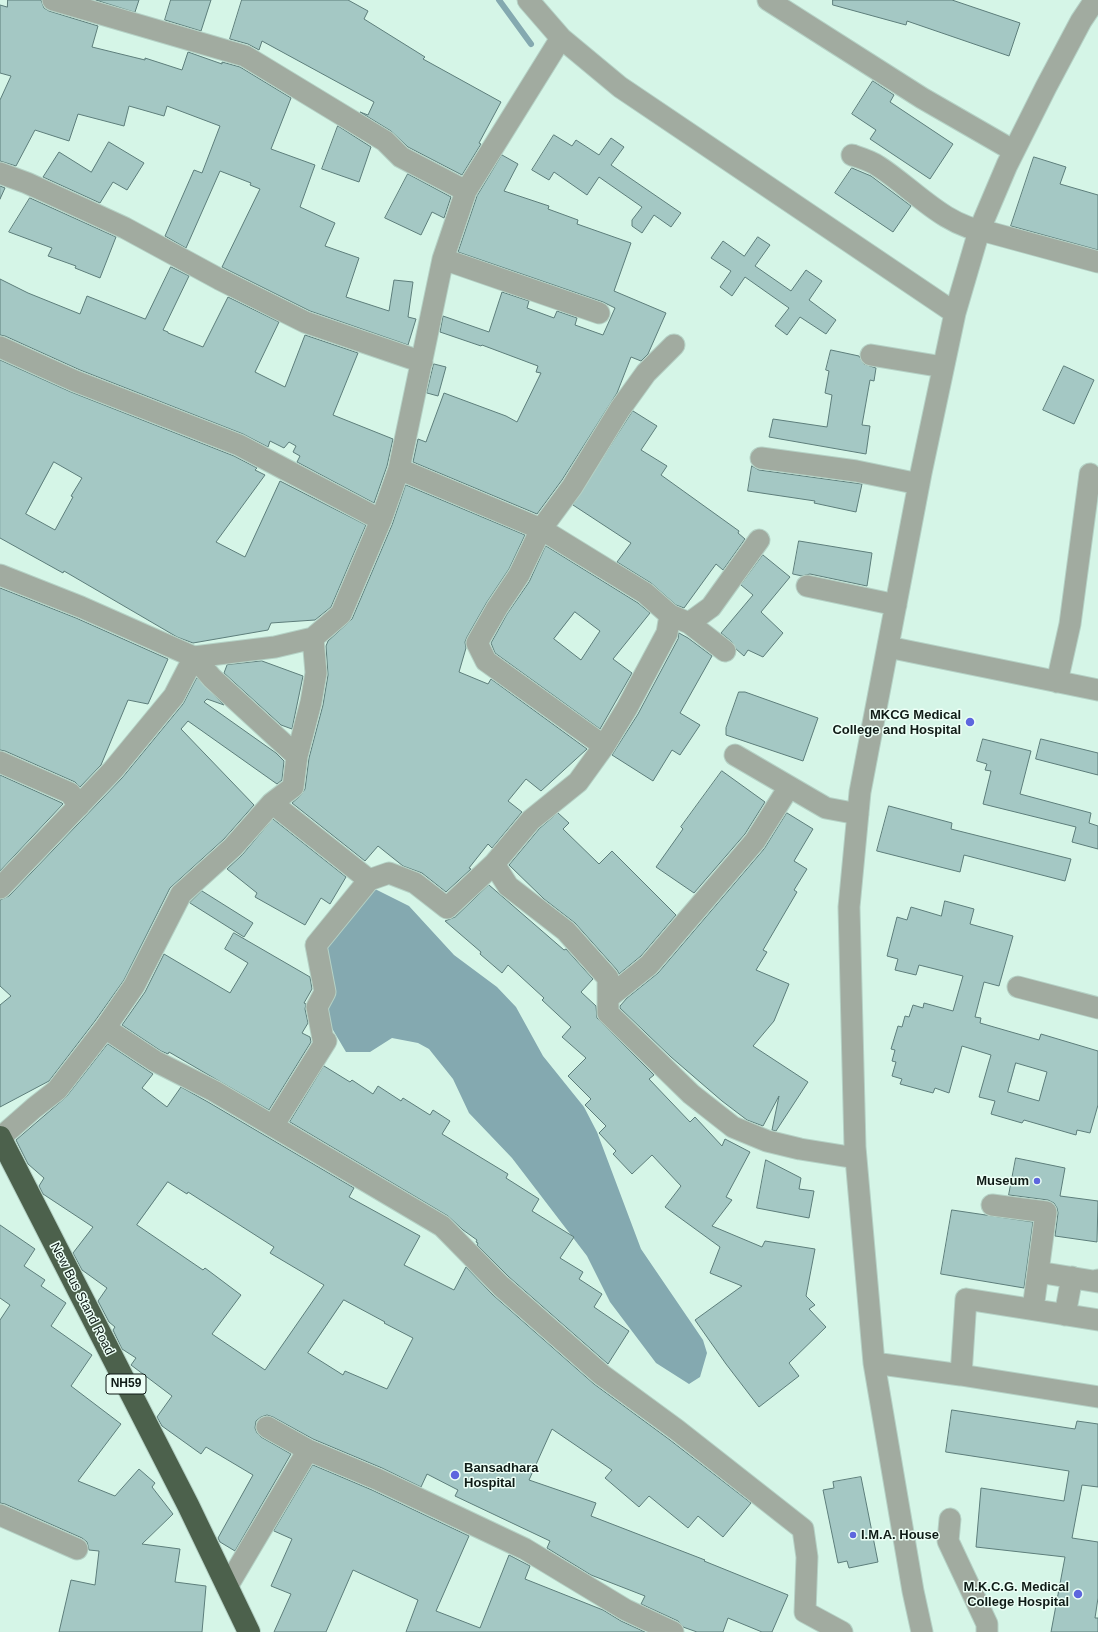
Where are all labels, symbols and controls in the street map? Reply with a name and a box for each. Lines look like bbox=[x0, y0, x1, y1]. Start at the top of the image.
place label: MKCG Medical College and Hospital bbox=[832, 707, 961, 738]
marker: MKCG Medical College and Hospital bbox=[964, 716, 976, 728]
place label: Museum bbox=[976, 1173, 1029, 1189]
marker: Museum bbox=[1032, 1176, 1042, 1186]
street label: New Bus Stand Road bbox=[47, 1240, 117, 1358]
road number: NH59 bbox=[106, 1374, 146, 1394]
place label: Bansadhara Hospital bbox=[464, 1460, 538, 1491]
marker: Bansadhara Hospital bbox=[449, 1469, 461, 1481]
place label: I.M.A. House bbox=[861, 1527, 939, 1543]
marker: I.M.A. House bbox=[848, 1530, 858, 1540]
place label: M.K.C.G. Medical College Hospital bbox=[964, 1579, 1069, 1610]
marker: M.K.C.G. Medical College Hospital bbox=[1072, 1588, 1084, 1600]

